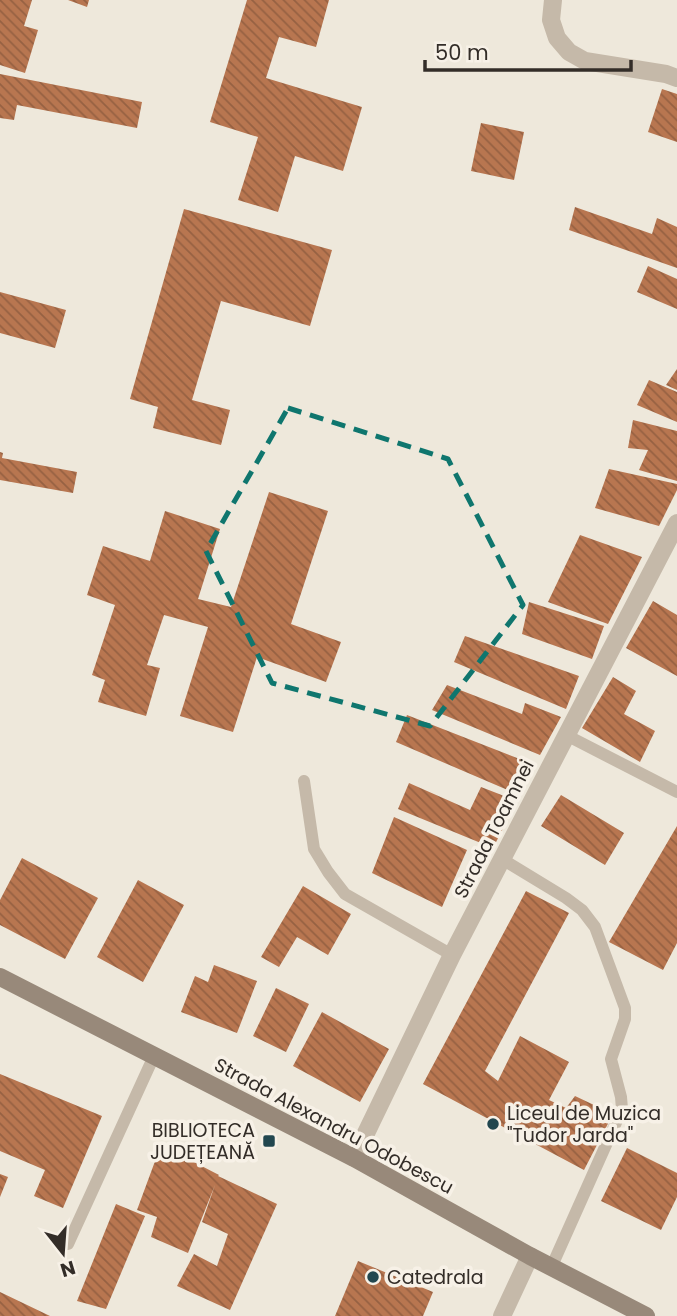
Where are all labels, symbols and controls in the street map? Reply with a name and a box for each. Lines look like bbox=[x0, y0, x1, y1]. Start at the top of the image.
scale bar bbox=[425, 28, 632, 72]
text: 50 m bbox=[435, 38, 489, 67]
street label: Strada Toamnei bbox=[447, 755, 541, 903]
street label: Strada Alexandru Odobescu bbox=[210, 1051, 458, 1201]
place label: Liceul de Muzica "Tudor Jarda" bbox=[507, 1100, 661, 1149]
marker: Liceul de Muzica "Tudor Jarda" bbox=[485, 1116, 501, 1132]
place label: BIBLIOTECA JUDEȚEANĂ bbox=[150, 1117, 255, 1166]
marker: BIBLIOTECA JUDEȚEANĂ bbox=[261, 1133, 277, 1149]
north arrow bbox=[28, 1218, 98, 1288]
text: N bbox=[57, 1254, 79, 1284]
place label: Catedrala bbox=[387, 1264, 484, 1291]
marker: Catedrala bbox=[365, 1269, 381, 1285]

